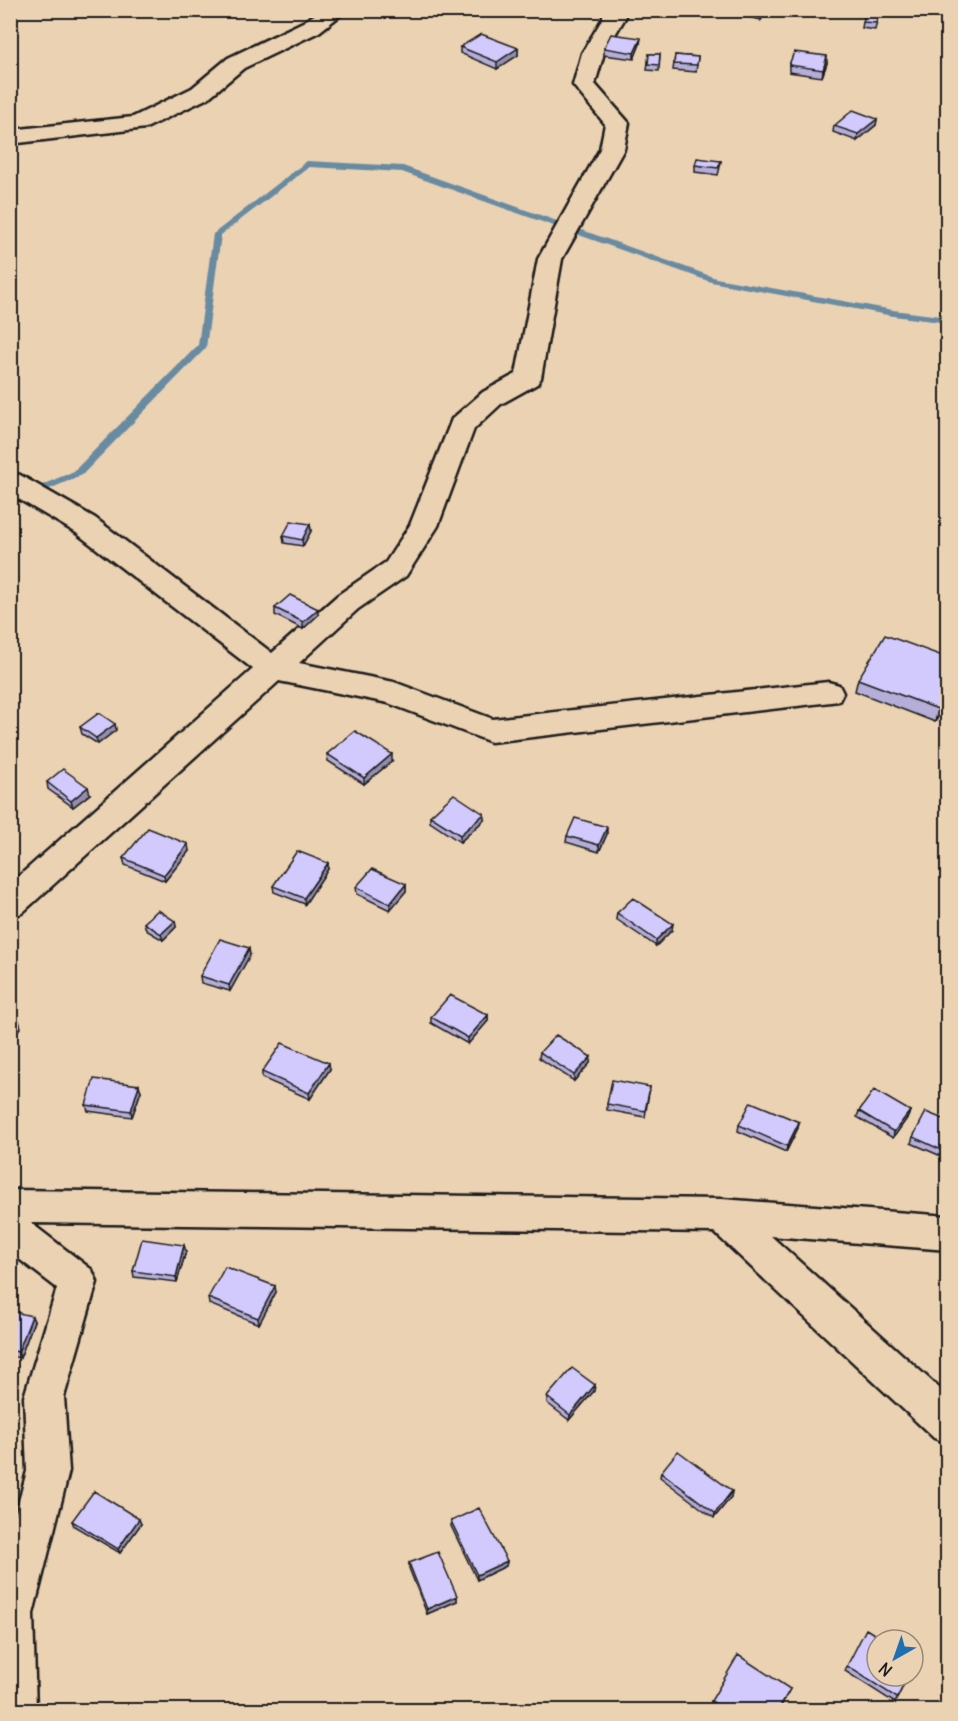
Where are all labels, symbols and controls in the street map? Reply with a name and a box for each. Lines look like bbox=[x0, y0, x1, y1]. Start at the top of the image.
north arrow bbox=[865, 1628, 925, 1688]
text: N bbox=[875, 1658, 896, 1681]

